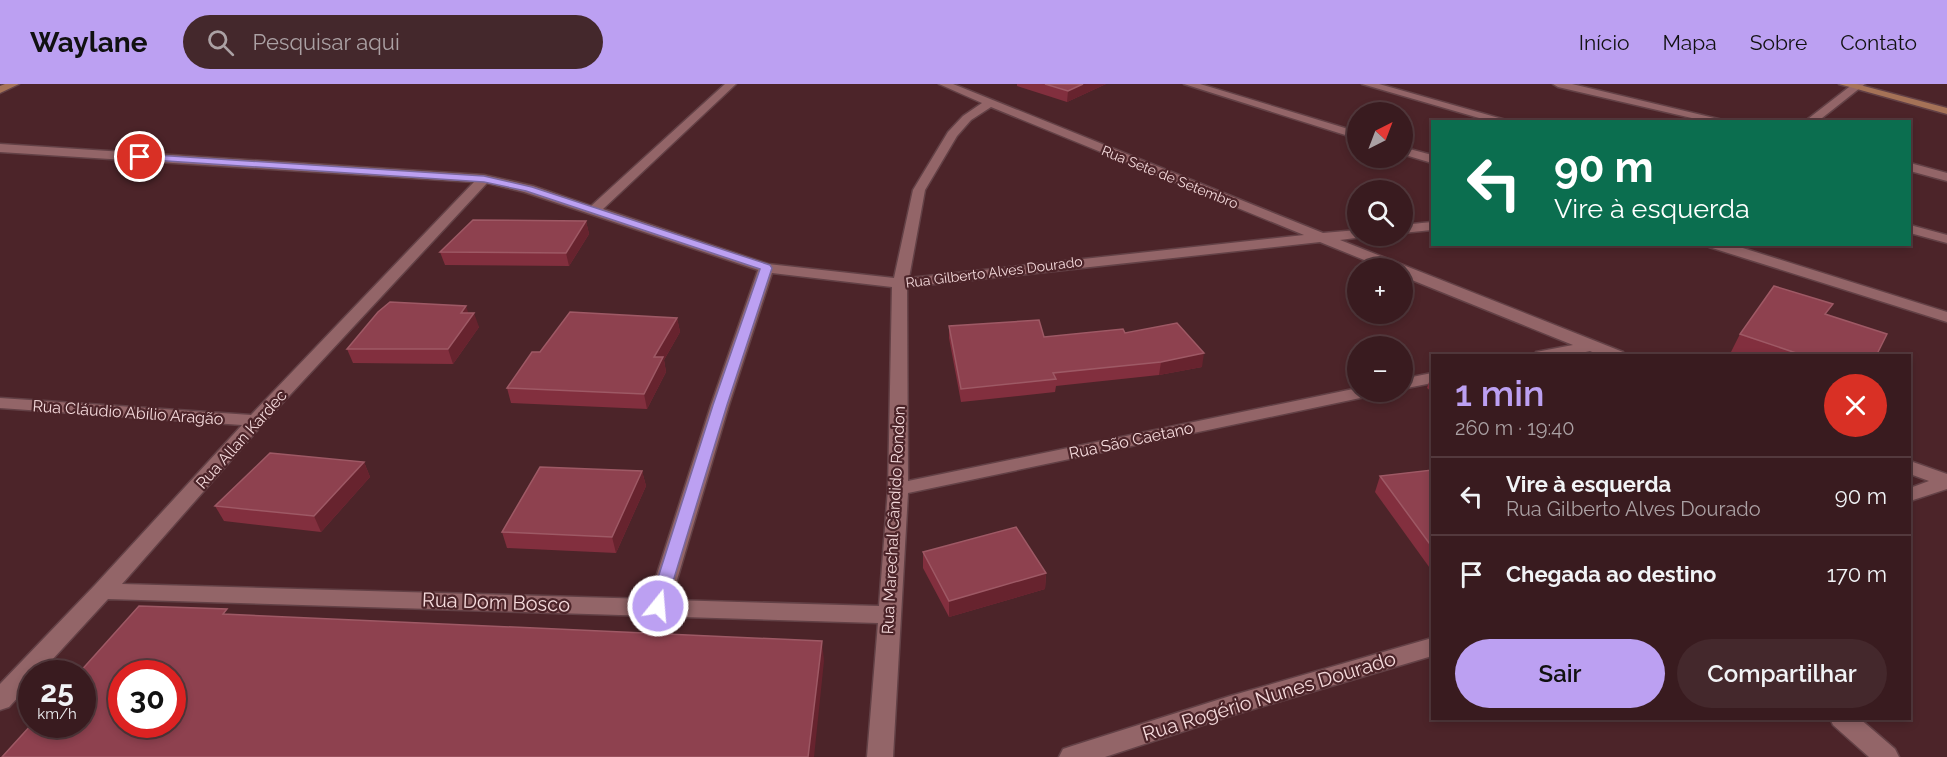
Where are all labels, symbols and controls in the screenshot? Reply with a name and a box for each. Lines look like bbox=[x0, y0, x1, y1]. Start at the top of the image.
search box bbox=[183, 15, 603, 69]
text: Waylane bbox=[30, 26, 147, 59]
icon: search bbox=[204, 26, 237, 59]
text: Pesquisar aqui bbox=[252, 29, 400, 55]
text: Início bbox=[1579, 30, 1629, 55]
text: Mapa bbox=[1662, 30, 1717, 55]
text: Sobre bbox=[1750, 30, 1807, 55]
text: Contato bbox=[1840, 30, 1917, 55]
north arrow bbox=[1347, 102, 1413, 168]
map controls bbox=[1347, 102, 1413, 402]
pin bbox=[114, 131, 165, 182]
icon: arrive bbox=[123, 140, 156, 173]
street label: Rua Sete de Setembro bbox=[1099, 142, 1241, 212]
text: 90 m bbox=[1554, 143, 1654, 192]
icon: left bbox=[1455, 144, 1533, 222]
button: search bbox=[1347, 180, 1413, 246]
text: Vire à esquerda bbox=[1554, 193, 1750, 224]
street label: Rua Gilberto Alves Dourado bbox=[905, 253, 1083, 291]
button: + bbox=[1347, 258, 1413, 324]
button: − bbox=[1347, 336, 1413, 402]
text: 1 min bbox=[1455, 372, 1544, 414]
button: close bbox=[1824, 374, 1887, 437]
street label: Rua Allan Kardec bbox=[192, 386, 291, 493]
street label: Rua Cláudio Abílio Aragão bbox=[32, 396, 224, 429]
street label: Rua Marechal Cândido Rondon bbox=[878, 405, 909, 635]
text: 260 m · 19:40 bbox=[1455, 416, 1574, 440]
street label: Rua São Caetano bbox=[1067, 418, 1195, 463]
text: Vire à esquerda bbox=[1506, 471, 1671, 497]
icon: left bbox=[1455, 480, 1488, 513]
text: 90 m bbox=[1835, 483, 1887, 509]
text: Rua Gilberto Alves Dourado bbox=[1506, 497, 1761, 521]
icon: arrive bbox=[1455, 558, 1488, 591]
text: Chegada ao destino bbox=[1506, 561, 1716, 587]
text: 170 m bbox=[1827, 561, 1887, 587]
position arrow bbox=[626, 574, 690, 638]
street label: Rua Dom Bosco bbox=[422, 587, 571, 617]
button: Sair bbox=[1455, 639, 1665, 708]
button: Compartilhar bbox=[1677, 639, 1887, 708]
street label: Rua Rogério Nunes Dourado bbox=[1139, 646, 1399, 746]
speed limit sign: 30 bbox=[108, 660, 186, 738]
text: 25 bbox=[40, 674, 74, 709]
text: km/h bbox=[37, 705, 77, 723]

